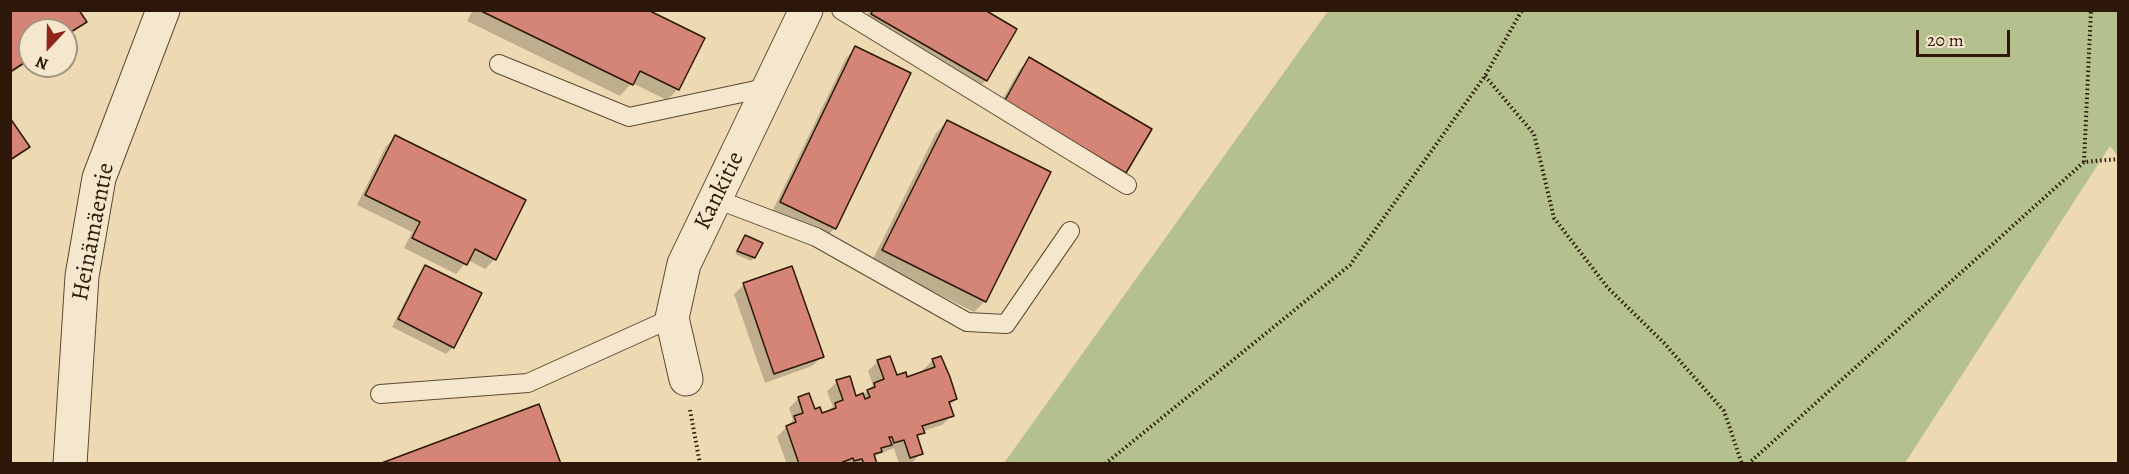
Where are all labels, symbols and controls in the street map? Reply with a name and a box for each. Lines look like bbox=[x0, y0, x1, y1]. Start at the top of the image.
north arrow bbox=[18, 18, 78, 78]
scale bar bbox=[1919, 18, 2014, 56]
text: 20 m bbox=[1927, 28, 1964, 52]
text: N bbox=[32, 50, 52, 75]
street label: Kankitie bbox=[689, 147, 751, 235]
street label: Heinämäentie bbox=[67, 161, 121, 303]

